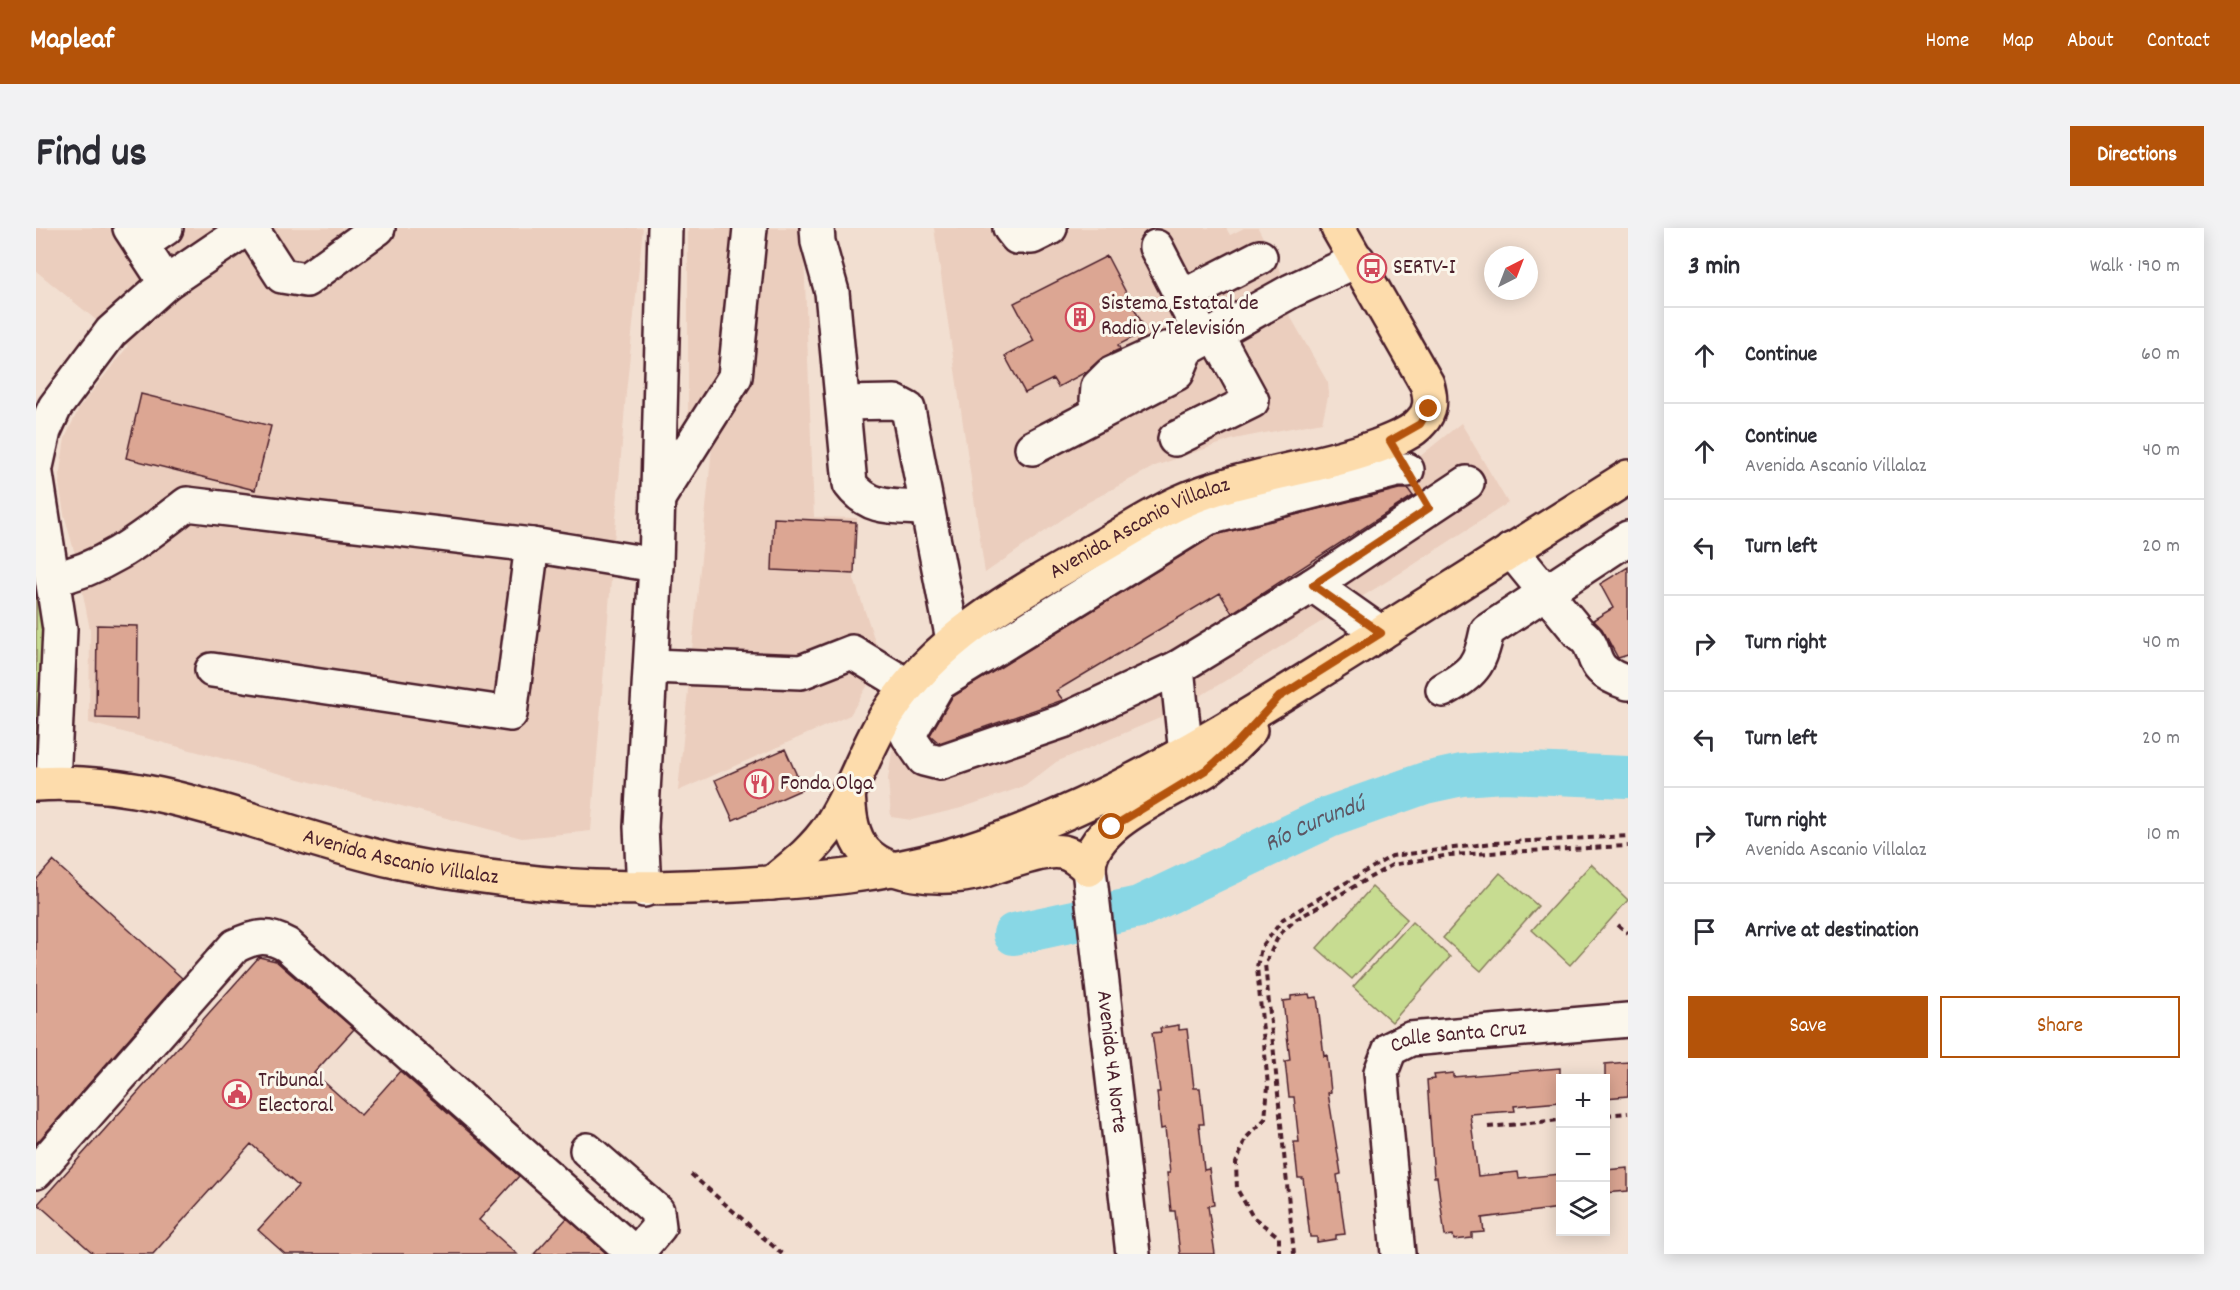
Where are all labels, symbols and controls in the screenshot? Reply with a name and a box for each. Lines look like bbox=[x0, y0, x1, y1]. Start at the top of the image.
text: Mapleaf bbox=[30, 22, 114, 62]
text: Home bbox=[1925, 27, 1969, 57]
text: Map bbox=[2002, 27, 2034, 57]
text: About bbox=[2067, 27, 2114, 57]
text: Contact bbox=[2147, 27, 2210, 57]
text: Find us bbox=[36, 126, 147, 186]
button: Directions bbox=[2070, 126, 2204, 186]
north arrow bbox=[1484, 246, 1538, 300]
text: 3 min bbox=[1688, 249, 1740, 286]
bus stop icon: SERTV-I bbox=[1356, 252, 1388, 284]
place label: SERTV-I bbox=[1393, 253, 1456, 284]
text: Walk · 190 m bbox=[2090, 253, 2180, 281]
place label: Sistema Estatal de Radio y Televisión bbox=[1101, 289, 1259, 345]
building icon: Sistema Estatal de Radio y Televisión bbox=[1064, 301, 1096, 333]
icon: ahead bbox=[1688, 339, 1721, 372]
text: Continue bbox=[1745, 340, 1817, 371]
text: 60 m bbox=[2141, 341, 2180, 369]
route end bbox=[1415, 395, 1441, 421]
text: Continue bbox=[1745, 422, 1817, 453]
icon: ahead bbox=[1688, 435, 1721, 468]
text: 40 m bbox=[2142, 437, 2180, 465]
text: Avenida Ascanio Villalaz bbox=[1745, 453, 1926, 481]
street label: Avenida Ascanio Villalaz bbox=[1044, 469, 1234, 588]
icon: left bbox=[1688, 531, 1721, 564]
text: Turn left bbox=[1745, 532, 1817, 563]
text: 20 m bbox=[2142, 533, 2180, 561]
icon: right bbox=[1688, 627, 1721, 660]
text: Turn right bbox=[1745, 628, 1827, 659]
text: 40 m bbox=[2142, 629, 2180, 657]
icon: left bbox=[1688, 723, 1721, 756]
text: Turn left bbox=[1745, 724, 1817, 755]
text: 20 m bbox=[2142, 725, 2180, 753]
restaurant icon: Fonda Olga bbox=[743, 768, 775, 800]
place label: Fonda Olga bbox=[780, 769, 874, 800]
water label: Río Curundú bbox=[1259, 788, 1372, 862]
text: Turn right bbox=[1745, 806, 1827, 837]
route start bbox=[1098, 813, 1124, 839]
icon: right bbox=[1688, 819, 1721, 852]
street label: Avenida Ascanio Villalaz bbox=[299, 821, 501, 894]
text: 10 m bbox=[2146, 821, 2180, 849]
text: Avenida Ascanio Villalaz bbox=[1745, 837, 1926, 865]
icon: arrive bbox=[1688, 915, 1721, 948]
text: Arrive at destination bbox=[1745, 916, 1919, 947]
street label: Avenida 4A Norte bbox=[1087, 989, 1135, 1135]
button: Save bbox=[1688, 996, 1928, 1058]
button: Share bbox=[1940, 996, 2180, 1058]
street label: Calle Santa Cruz bbox=[1385, 1013, 1528, 1062]
place label: Tribunal Electoral bbox=[258, 1066, 333, 1122]
map controls bbox=[1556, 1074, 1610, 1236]
button: + bbox=[1556, 1074, 1610, 1128]
public building icon: Tribunal Electoral bbox=[221, 1078, 253, 1110]
button: − bbox=[1556, 1128, 1610, 1182]
button: layers bbox=[1556, 1182, 1610, 1236]

